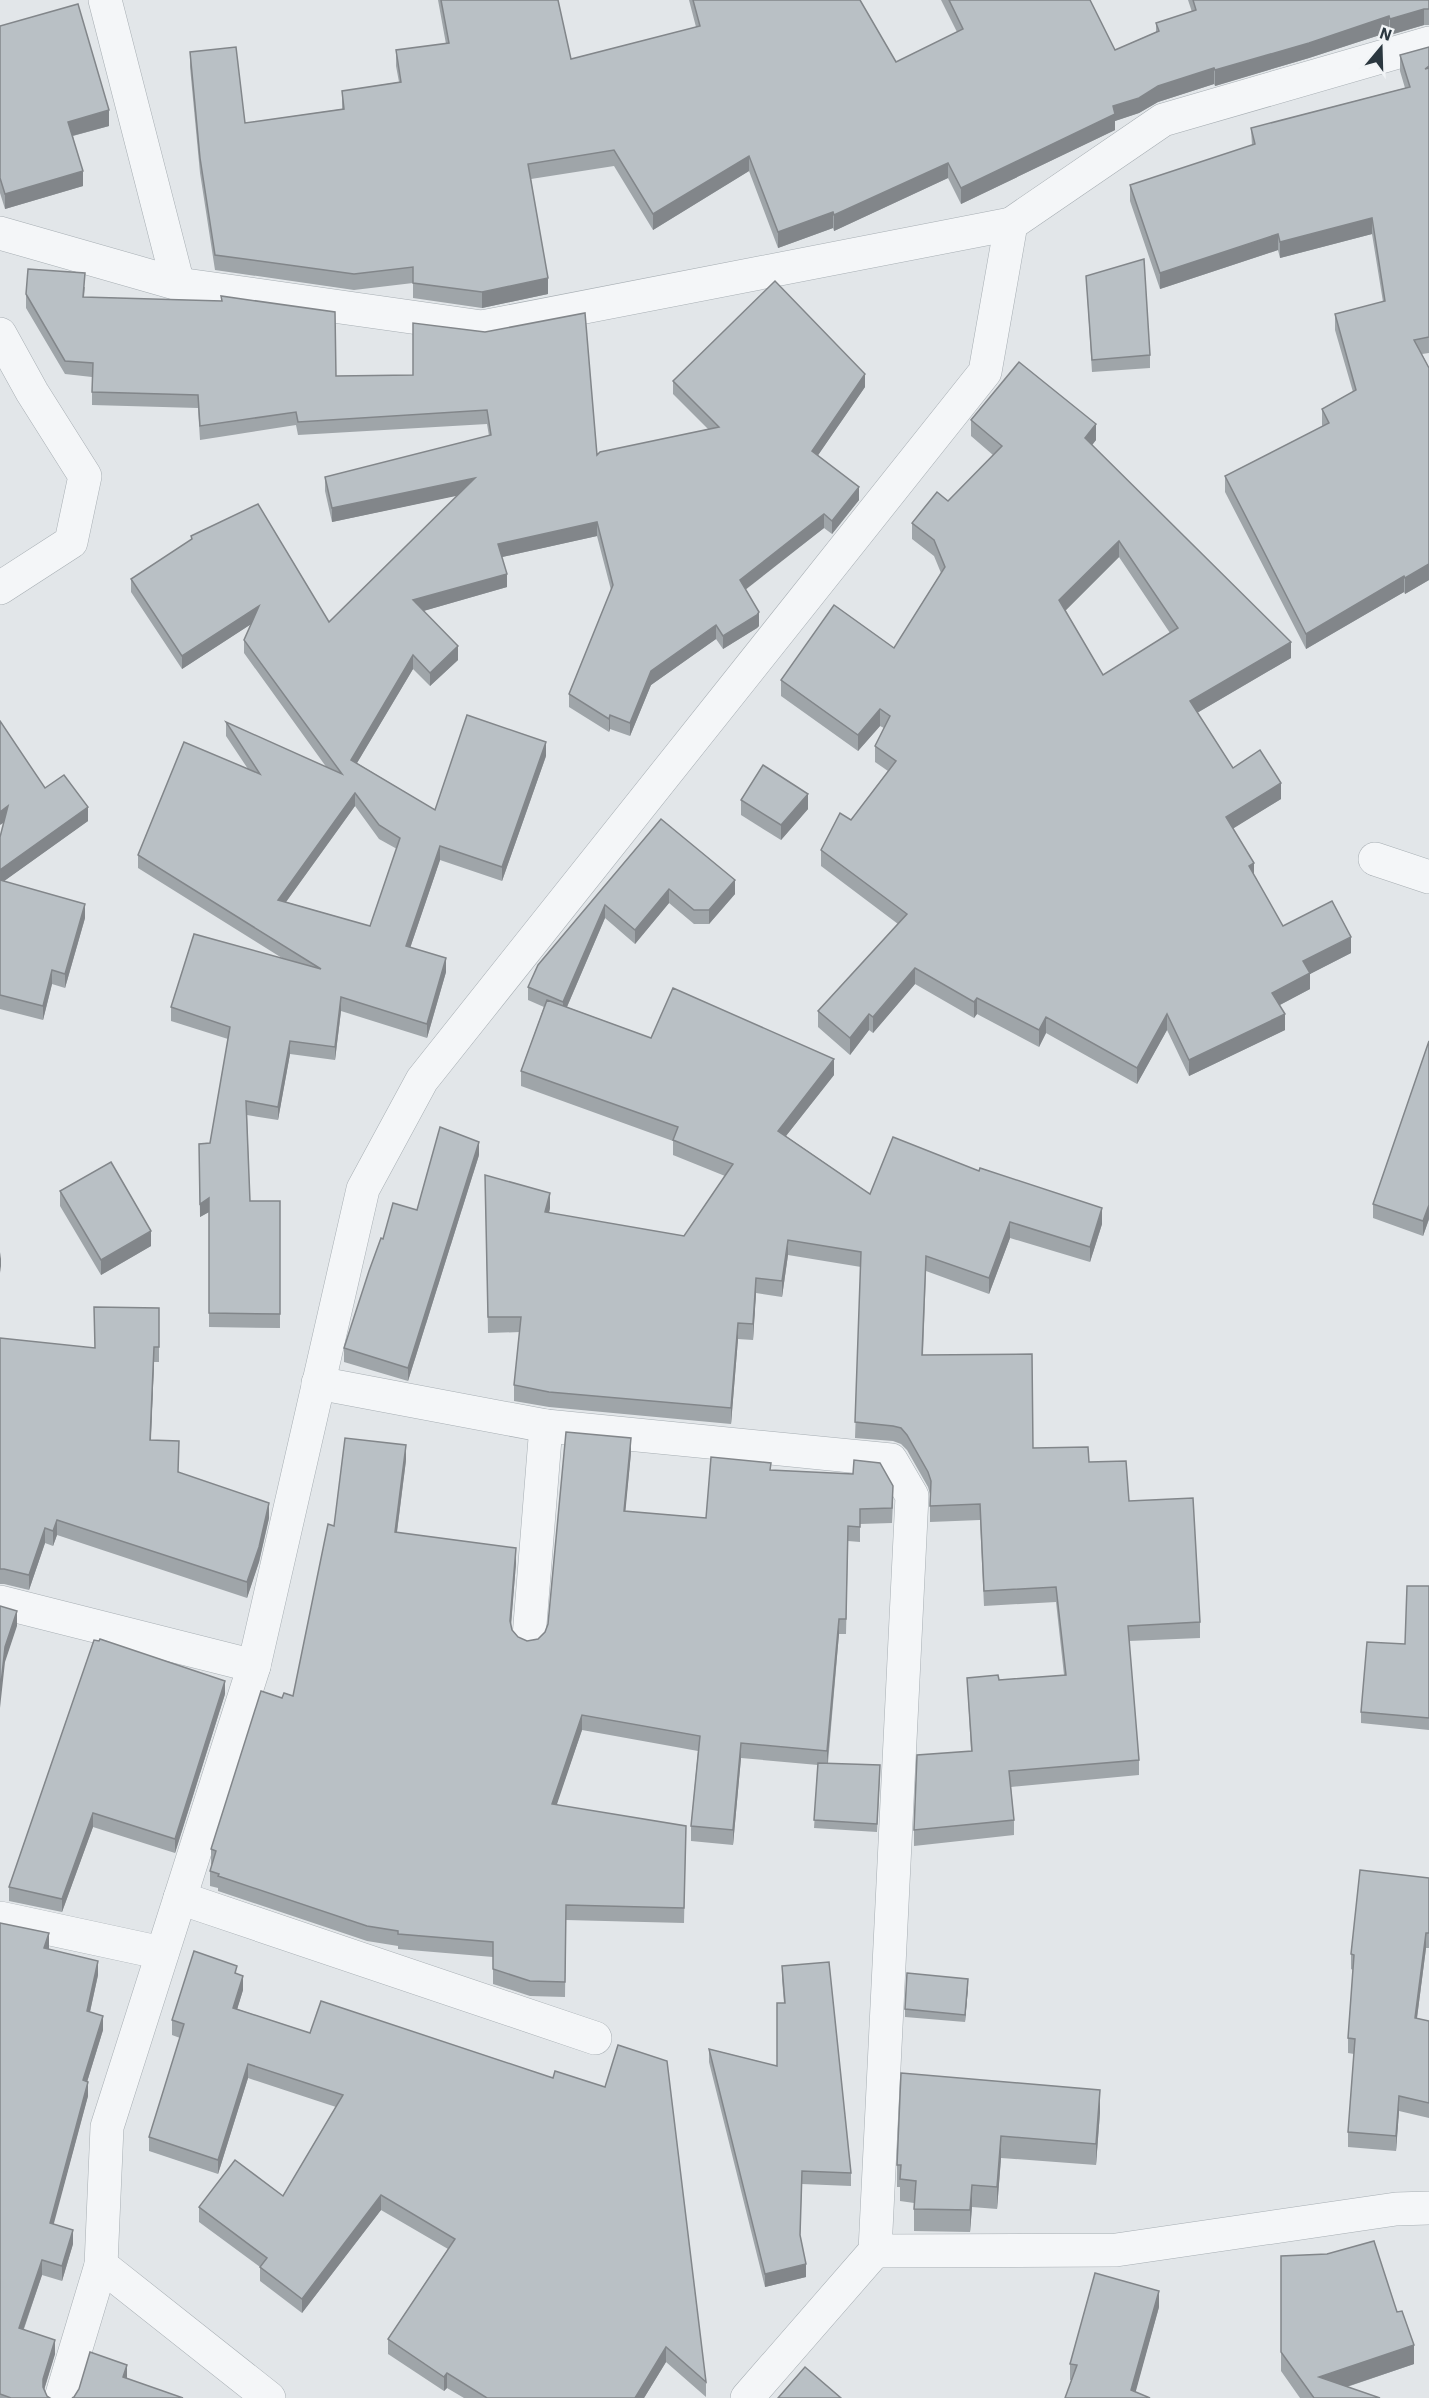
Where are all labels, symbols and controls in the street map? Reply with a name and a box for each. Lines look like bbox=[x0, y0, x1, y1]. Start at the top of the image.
north arrow bbox=[1351, 18, 1411, 78]
text: N bbox=[1377, 22, 1395, 45]

